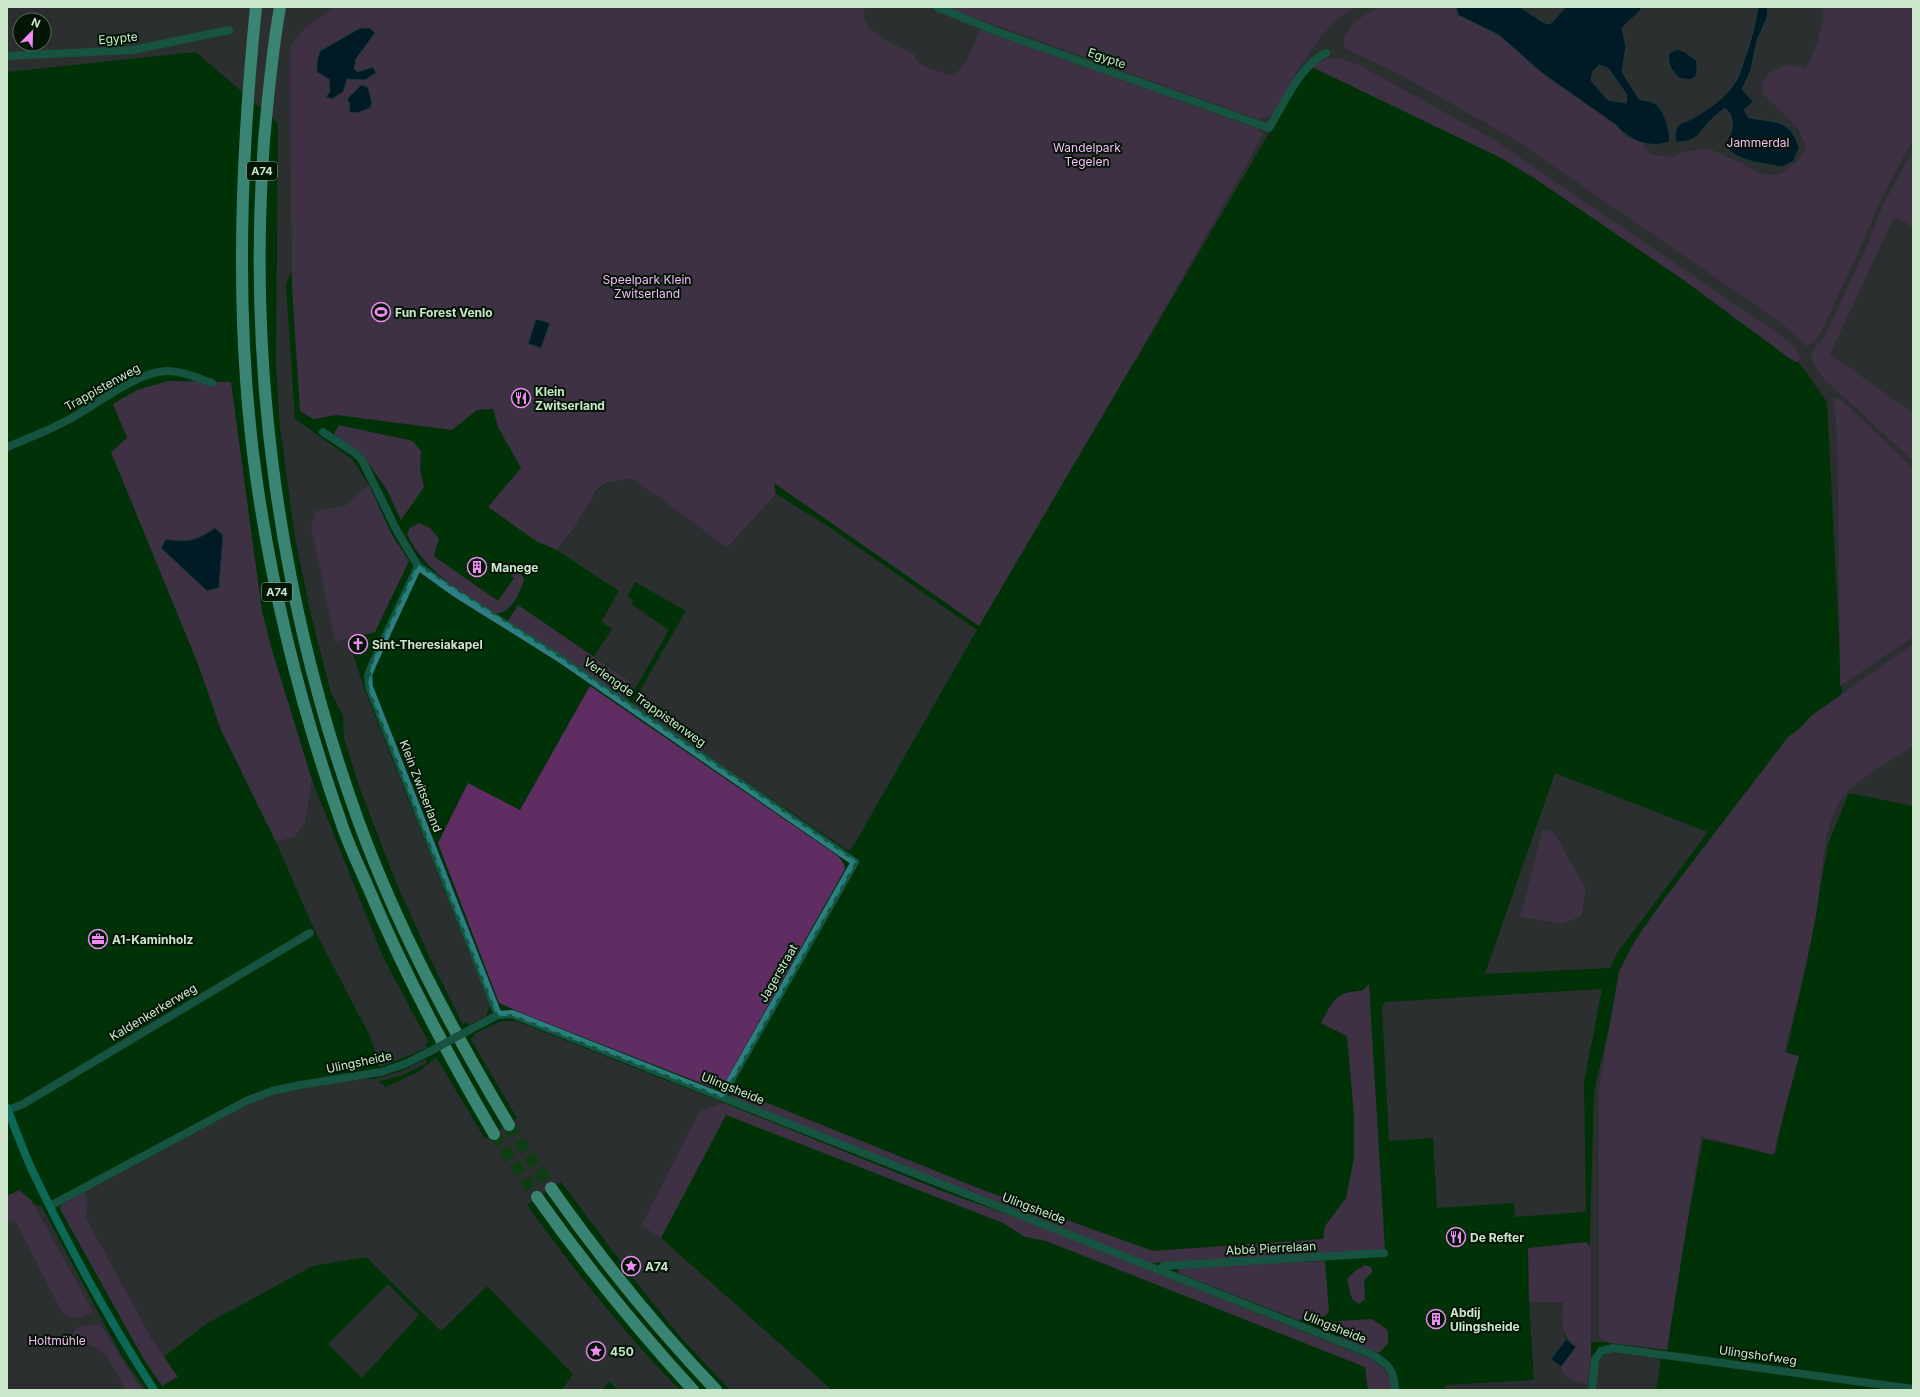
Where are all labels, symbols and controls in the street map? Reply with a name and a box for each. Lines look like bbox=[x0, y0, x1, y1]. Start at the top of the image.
north arrow bbox=[12, 12, 52, 52]
text: N bbox=[29, 15, 43, 31]
street label: Egypte bbox=[98, 29, 138, 47]
street label: Egypte bbox=[1086, 44, 1128, 72]
park label: Jammerdal bbox=[1727, 135, 1789, 150]
park label: Wandelpark Tegelen bbox=[1053, 140, 1121, 169]
road number: A74 bbox=[247, 162, 277, 180]
park label: Speelpark Klein Zwitserland bbox=[603, 272, 691, 301]
sports icon: Fun Forest Venlo bbox=[370, 301, 392, 323]
place label: Fun Forest Venlo bbox=[395, 305, 493, 320]
street label: Trappistenweg bbox=[62, 360, 142, 414]
place label: Klein Zwitserland bbox=[535, 384, 605, 413]
restaurant icon: Klein Zwitserland bbox=[510, 387, 532, 409]
building icon: Manege bbox=[466, 556, 488, 578]
place label: Manege bbox=[491, 560, 539, 575]
road number: A74 bbox=[262, 583, 292, 601]
church icon: Sint-Theresiakapel bbox=[347, 633, 369, 655]
place label: Sint-Theresiakapel bbox=[372, 637, 483, 652]
street label: Verlengde Trappistenweg bbox=[581, 654, 709, 750]
street label: Klein Zwitserland bbox=[397, 738, 445, 834]
office icon: A1-Kaminholz bbox=[87, 928, 109, 950]
place label: A1-Kaminholz bbox=[112, 932, 194, 947]
street label: Jagerstraat bbox=[755, 941, 801, 1005]
street label: Kaldenkerkerweg bbox=[107, 980, 199, 1044]
street label: Ulingsheide bbox=[325, 1048, 393, 1076]
street label: Ulingsheide bbox=[699, 1069, 767, 1107]
street label: Ulingsheide bbox=[1000, 1189, 1068, 1227]
restaurant icon: De Refter bbox=[1445, 1226, 1467, 1248]
place label: De Refter bbox=[1470, 1230, 1524, 1245]
street label: Abbé Pierrelaan bbox=[1225, 1238, 1317, 1258]
place icon: A74 bbox=[620, 1255, 642, 1277]
place label: A74 bbox=[645, 1259, 668, 1274]
place label: Abdij Ulingsheide bbox=[1450, 1305, 1520, 1334]
street label: Ulingsheide bbox=[1301, 1308, 1369, 1346]
building icon: Abdij Ulingsheide bbox=[1425, 1308, 1447, 1330]
park label: Holtmühle bbox=[28, 1333, 86, 1348]
place icon: 450 bbox=[585, 1340, 607, 1362]
street label: Ulingshofweg bbox=[1718, 1342, 1798, 1368]
place label: 450 bbox=[610, 1344, 634, 1359]

